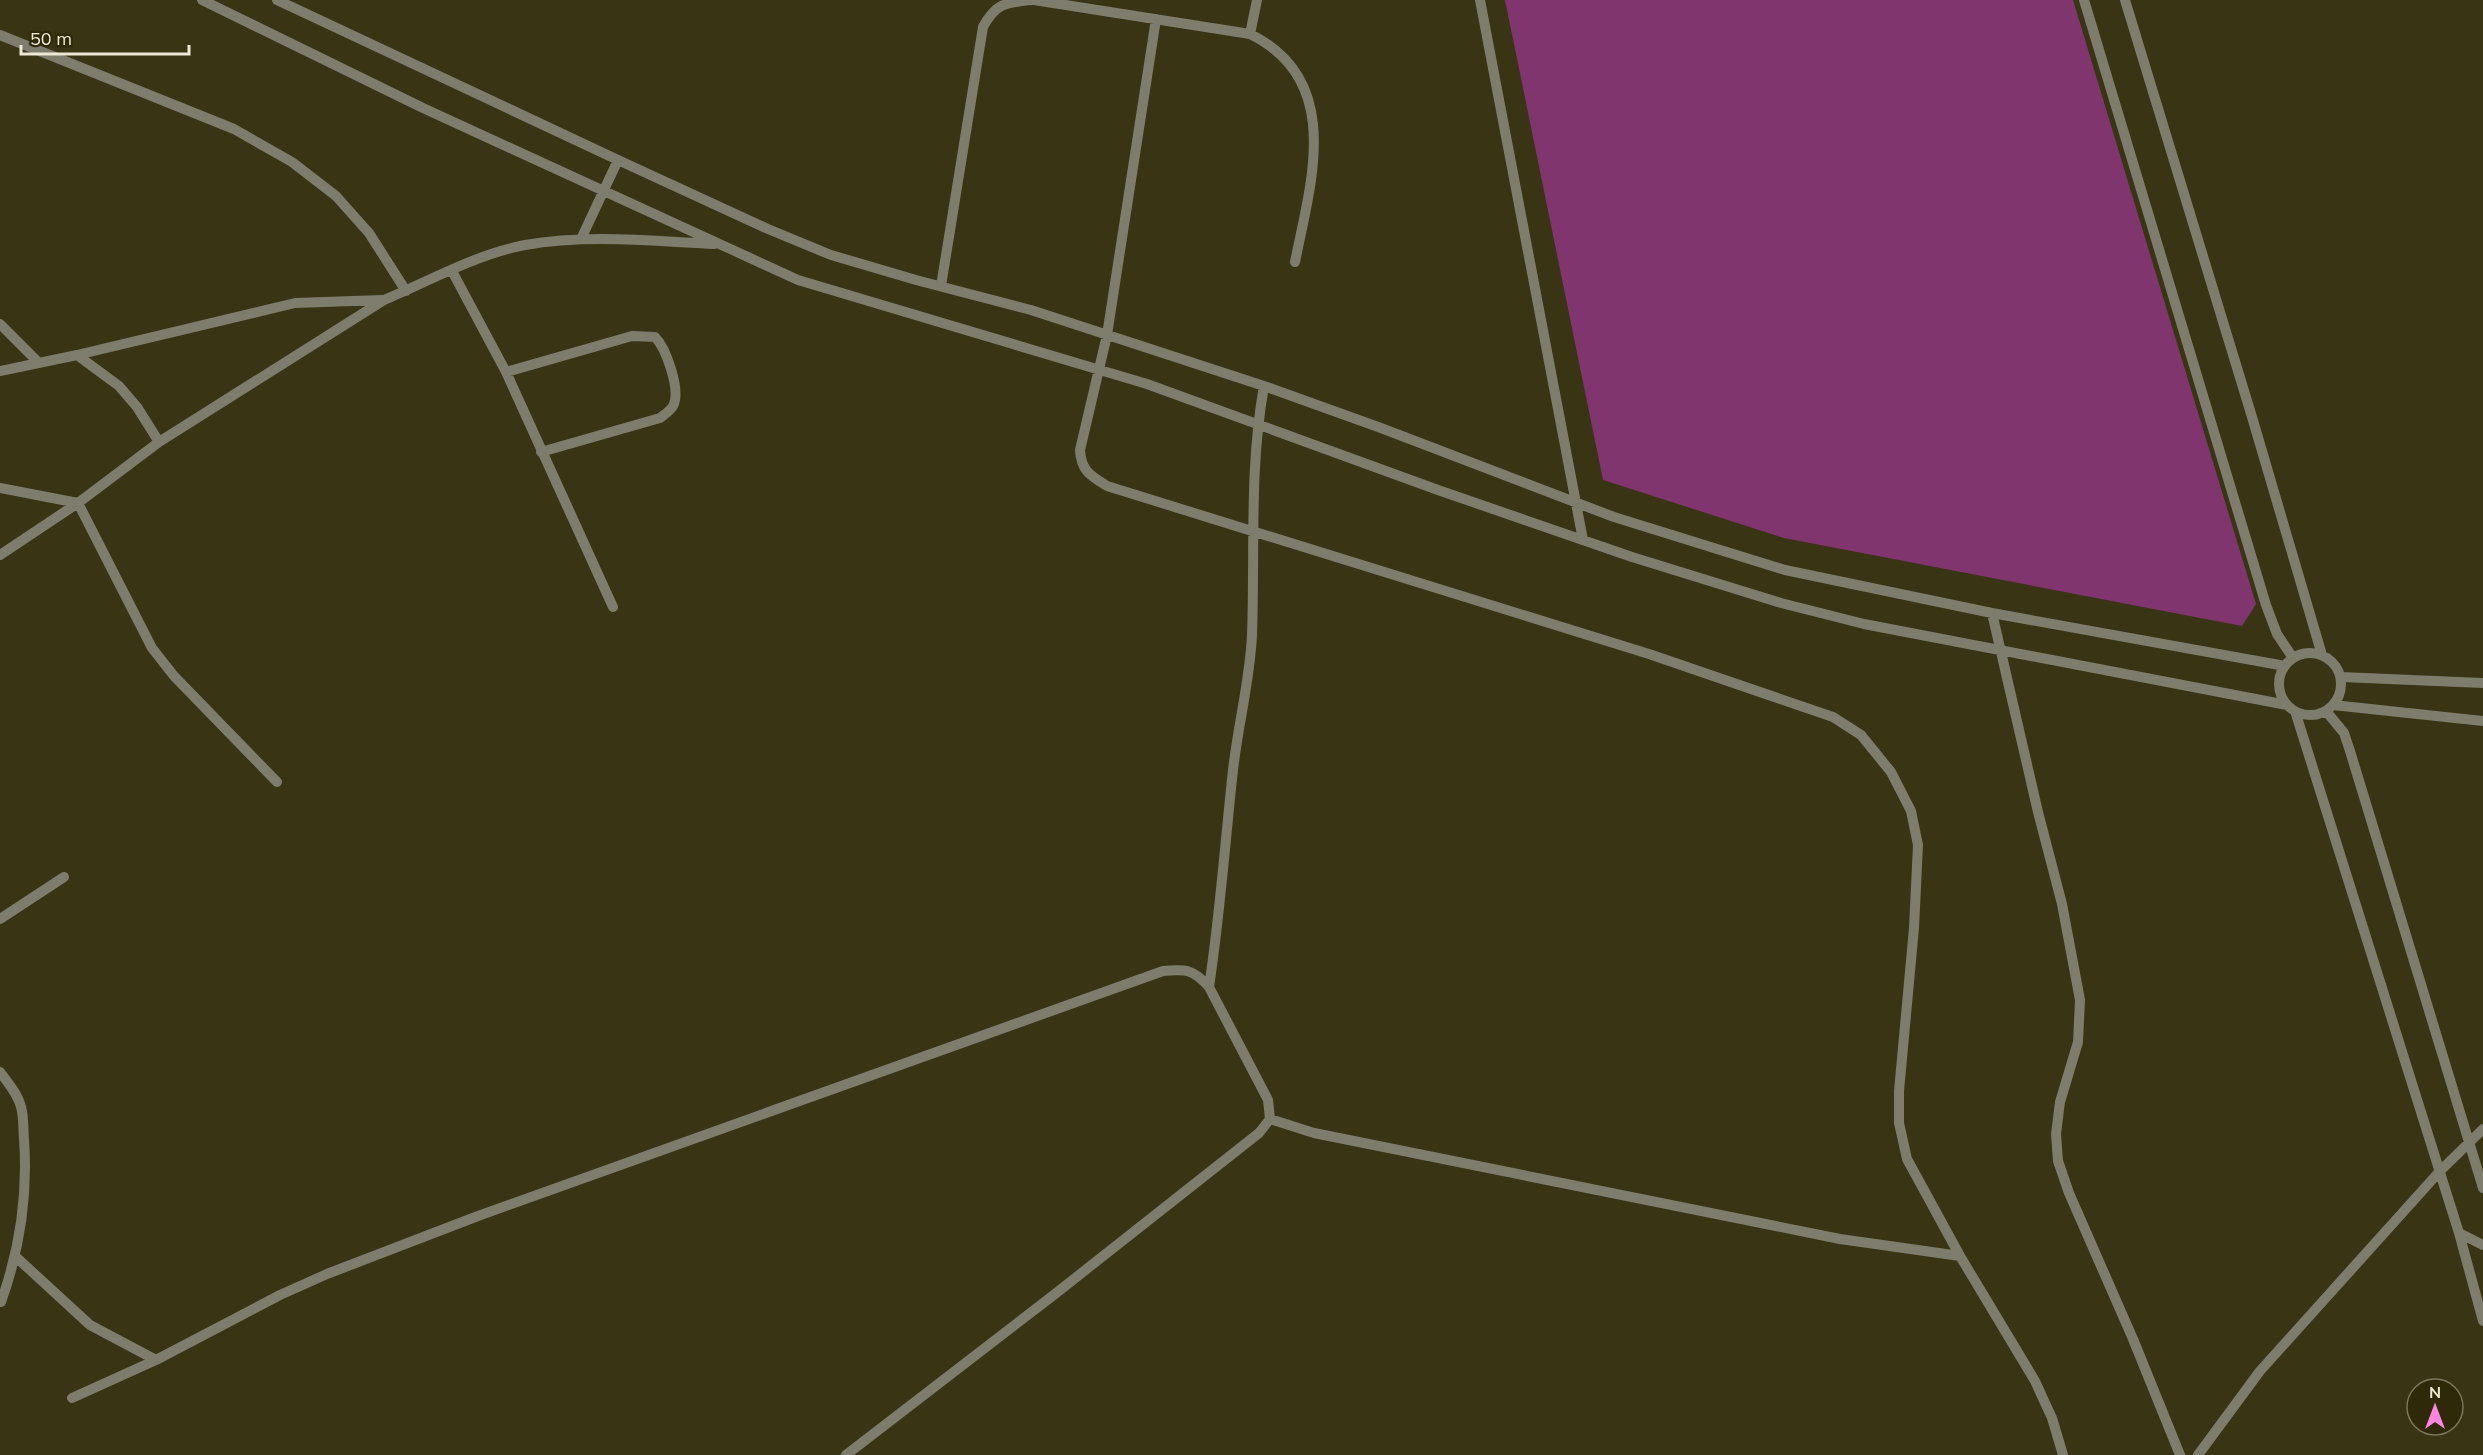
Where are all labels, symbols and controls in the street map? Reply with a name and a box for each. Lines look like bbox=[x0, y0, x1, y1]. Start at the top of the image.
scale bar bbox=[21, 18, 189, 56]
text: 50 m bbox=[30, 27, 72, 50]
north arrow bbox=[2405, 1377, 2465, 1437]
text: N bbox=[2429, 1382, 2441, 1402]

